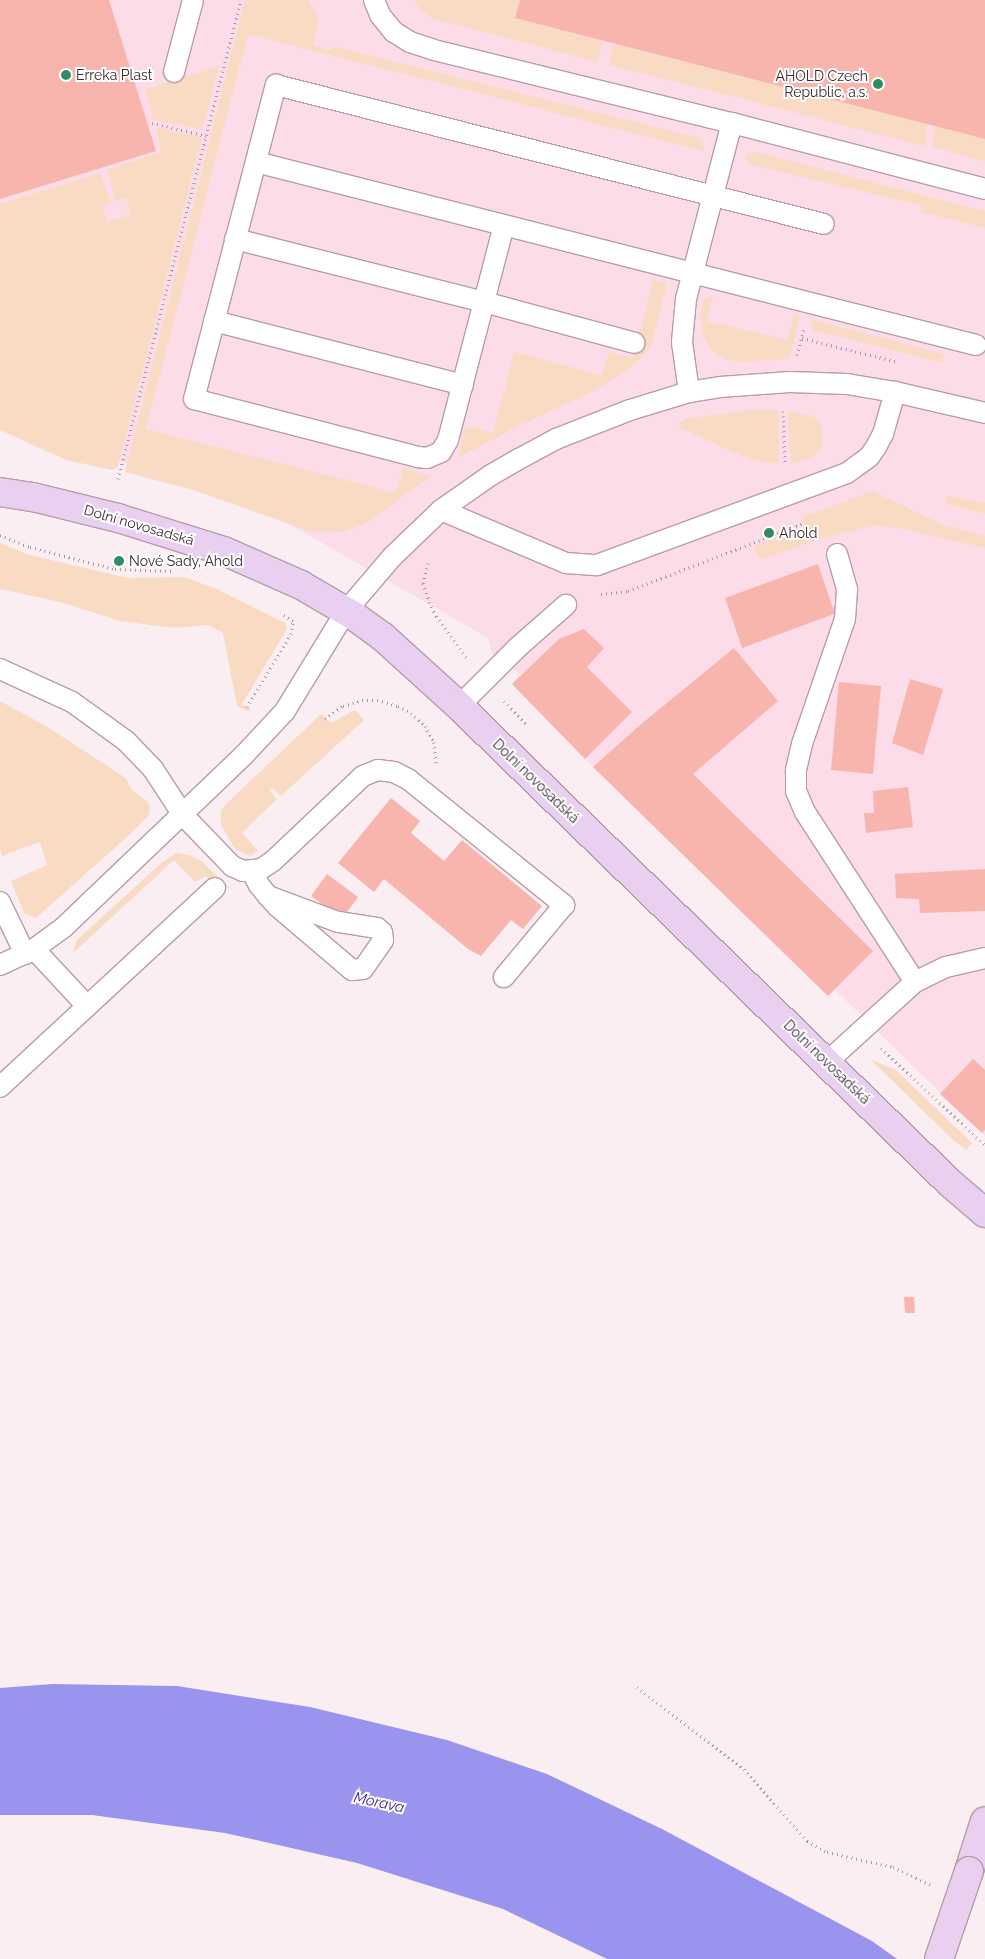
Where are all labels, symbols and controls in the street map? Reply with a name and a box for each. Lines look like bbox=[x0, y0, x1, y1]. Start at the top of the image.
place label: Erreka Plast bbox=[76, 67, 152, 83]
place label: AHOLD Czech Republic, a.s. bbox=[776, 68, 868, 100]
marker: Erreka Plast bbox=[60, 69, 72, 81]
marker: AHOLD Czech Republic, a.s. bbox=[872, 78, 884, 90]
street label: Dolní novosadská bbox=[82, 501, 196, 549]
place label: Ahold bbox=[779, 525, 817, 541]
marker: Ahold bbox=[763, 527, 775, 539]
place label: Nové Sady, Ahold bbox=[129, 553, 243, 569]
marker: Nové Sady, Ahold bbox=[113, 555, 125, 567]
street label: Dolní novosadská bbox=[489, 736, 583, 826]
street label: Dolní novosadská bbox=[780, 1017, 874, 1107]
water label: Morava bbox=[352, 1789, 406, 1817]

